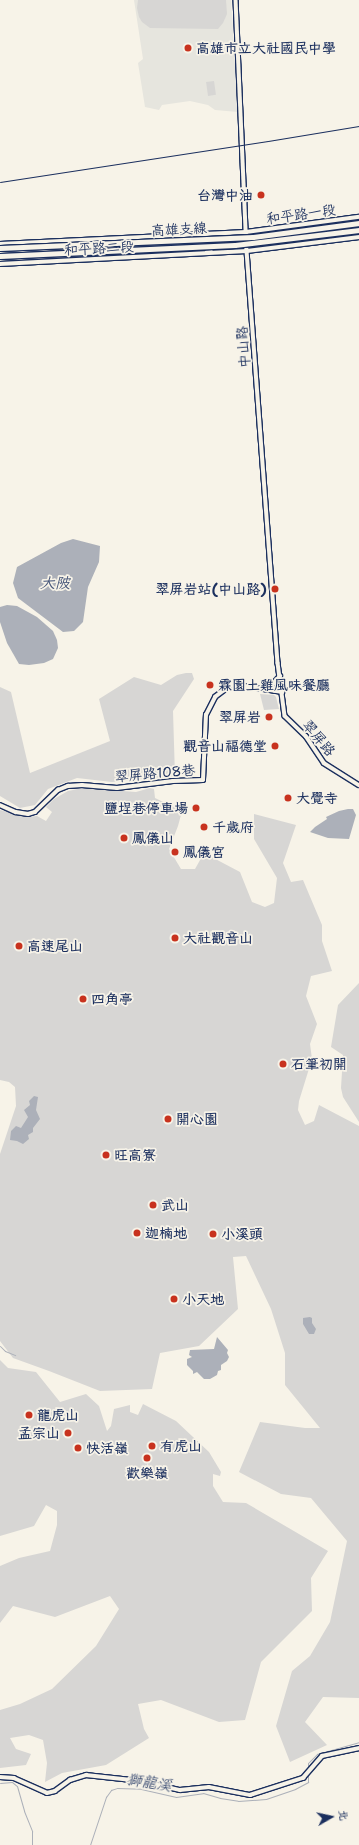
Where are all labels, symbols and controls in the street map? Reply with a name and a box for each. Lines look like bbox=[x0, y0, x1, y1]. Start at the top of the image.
place label: 高雄市立大社國民中學 bbox=[196, 40, 336, 56]
marker: 高雄市立大社國民中學 bbox=[183, 43, 193, 53]
place label: 台灣中油 bbox=[197, 187, 253, 203]
marker: 台灣中油 bbox=[256, 190, 266, 200]
street label: 和平路一段 bbox=[265, 201, 337, 227]
street label: 高雄支線 bbox=[151, 219, 207, 239]
street label: 和平路二段 bbox=[64, 238, 134, 258]
street label: 中山路 bbox=[233, 325, 253, 369]
water label: 大陂 bbox=[40, 575, 70, 593]
place label: 翠屏岩站(中山路) bbox=[156, 581, 267, 597]
marker: 翠屏岩站(中山路) bbox=[270, 584, 280, 594]
place label: 霖園土雞風味餐廳 bbox=[218, 677, 330, 693]
marker: 霖園土雞風味餐廳 bbox=[205, 680, 215, 690]
place label: 翠屏岩 bbox=[219, 709, 261, 725]
marker: 翠屏岩 bbox=[264, 712, 274, 722]
street label: 翠屏路 bbox=[299, 717, 339, 759]
place label: 觀音山福德堂 bbox=[183, 738, 267, 754]
marker: 觀音山福德堂 bbox=[270, 741, 280, 751]
street label: 翠屏路108巷 bbox=[114, 761, 196, 785]
place label: 大覺寺 bbox=[296, 790, 338, 806]
marker: 大覺寺 bbox=[283, 793, 293, 803]
place label: 鹽埕巷停車場 bbox=[104, 800, 188, 816]
marker: 鹽埕巷停車場 bbox=[191, 803, 201, 813]
place label: 千歲府 bbox=[212, 819, 254, 835]
marker: 千歲府 bbox=[199, 822, 209, 832]
place label: 鳳儀山 bbox=[132, 830, 174, 846]
marker: 鳳儀山 bbox=[119, 833, 129, 843]
place label: 鳳儀宮 bbox=[183, 844, 225, 860]
marker: 鳳儀宮 bbox=[170, 847, 180, 857]
place label: 大社觀音山 bbox=[183, 930, 253, 946]
marker: 大社觀音山 bbox=[170, 933, 180, 943]
place label: 高速尾山 bbox=[27, 938, 83, 954]
marker: 高速尾山 bbox=[14, 941, 24, 951]
place label: 四角亭 bbox=[91, 991, 133, 1007]
marker: 四角亭 bbox=[78, 994, 88, 1004]
place label: 石筆初開 bbox=[291, 1056, 347, 1072]
marker: 石筆初開 bbox=[278, 1059, 288, 1069]
place label: 開心園 bbox=[176, 1111, 218, 1127]
marker: 開心園 bbox=[163, 1114, 173, 1124]
place label: 旺高寮 bbox=[114, 1147, 156, 1163]
marker: 旺高寮 bbox=[101, 1150, 111, 1160]
place label: 武山 bbox=[161, 1197, 189, 1213]
marker: 武山 bbox=[148, 1200, 158, 1210]
place label: 迦楠地 bbox=[145, 1225, 187, 1241]
place label: 小溪頭 bbox=[221, 1226, 263, 1242]
marker: 迦楠地 bbox=[132, 1228, 142, 1238]
marker: 小溪頭 bbox=[208, 1229, 218, 1239]
place label: 小天地 bbox=[182, 1291, 224, 1307]
marker: 小天地 bbox=[169, 1294, 179, 1304]
place label: 龍虎山 bbox=[37, 1407, 79, 1423]
marker: 龍虎山 bbox=[24, 1410, 34, 1420]
place label: 孟宗山 bbox=[18, 1425, 60, 1441]
marker: 孟宗山 bbox=[63, 1428, 73, 1438]
place label: 有虎山 bbox=[160, 1438, 202, 1454]
place label: 快活嶺 bbox=[86, 1440, 128, 1456]
marker: 有虎山 bbox=[147, 1441, 157, 1451]
marker: 快活嶺 bbox=[73, 1443, 83, 1453]
marker: 歡樂嶺 bbox=[142, 1453, 152, 1463]
place label: 歡樂嶺 bbox=[126, 1465, 168, 1481]
water label: 獅龍溪 bbox=[125, 1771, 173, 1795]
north arrow bbox=[311, 1797, 351, 1837]
text: 北 bbox=[335, 1808, 352, 1822]

